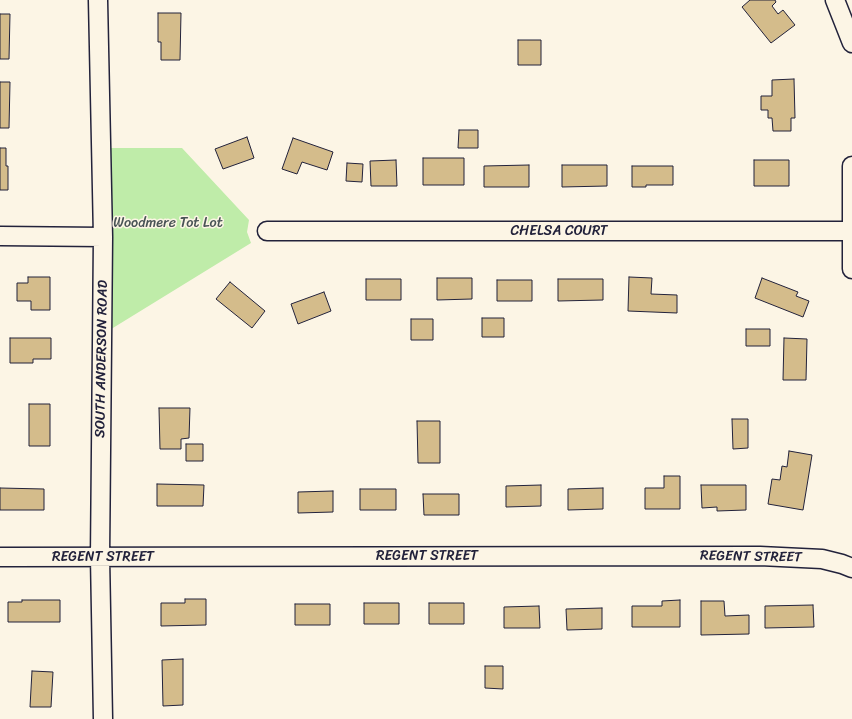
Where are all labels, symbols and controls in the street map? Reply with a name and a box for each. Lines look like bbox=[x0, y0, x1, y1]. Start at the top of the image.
park label: Woodmere Tot Lot bbox=[113, 215, 223, 231]
street label: CHELSA COURT bbox=[511, 223, 607, 239]
street label: SOUTH ANDERSON ROAD bbox=[92, 280, 112, 438]
street label: REGENT STREET bbox=[376, 548, 478, 564]
street label: REGENT STREET bbox=[700, 548, 802, 566]
street label: REGENT STREET bbox=[52, 549, 154, 565]

